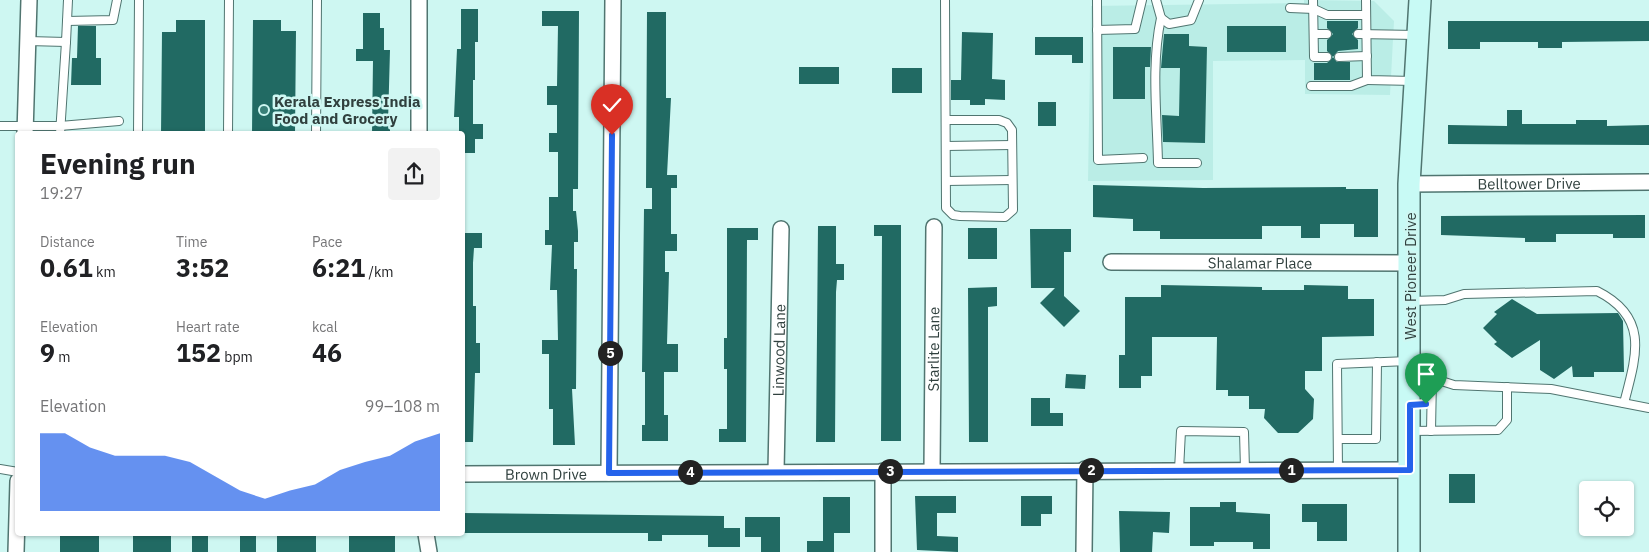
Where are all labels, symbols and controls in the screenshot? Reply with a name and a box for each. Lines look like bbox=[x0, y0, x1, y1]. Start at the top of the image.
pin bbox=[591, 84, 633, 135]
icon: check bbox=[598, 91, 626, 119]
place label: Kerala Express India Food and Grocery bbox=[274, 92, 421, 128]
marker: Kerala Express India Food and Grocery bbox=[258, 104, 270, 116]
text: Evening run bbox=[40, 145, 196, 182]
button: share bbox=[388, 148, 440, 200]
street label: Belltower Drive bbox=[1477, 173, 1581, 193]
text: 19:27 bbox=[40, 183, 83, 203]
street label: West Pioneer Drive bbox=[1401, 212, 1420, 340]
text: Distance bbox=[40, 233, 95, 251]
text: Time bbox=[176, 233, 207, 251]
text: Pace bbox=[312, 233, 342, 251]
text: 0.61 bbox=[40, 251, 93, 284]
text: 3:52 bbox=[176, 251, 229, 284]
text: 6:21 bbox=[312, 251, 365, 284]
street label: Shalamar Place bbox=[1208, 253, 1312, 272]
text: km bbox=[93, 263, 116, 281]
text: /km bbox=[365, 263, 394, 281]
street label: Linwood Lane bbox=[768, 304, 789, 396]
street label: Starlite Lane bbox=[923, 307, 943, 391]
text: Elevation bbox=[40, 318, 98, 336]
text: Heart rate bbox=[176, 318, 240, 336]
text: kcal bbox=[312, 318, 337, 336]
text: 9 bbox=[40, 336, 55, 369]
text: 152 bbox=[176, 336, 221, 369]
text: 46 bbox=[312, 336, 342, 369]
pin: 5 bbox=[598, 340, 622, 366]
text: 5 bbox=[606, 344, 615, 362]
text: m bbox=[55, 348, 71, 366]
text: bpm bbox=[221, 348, 253, 366]
pin bbox=[1405, 353, 1447, 404]
icon: arrive bbox=[1412, 360, 1440, 388]
text: Elevation bbox=[40, 396, 106, 416]
text: 99–108 m bbox=[365, 396, 440, 416]
pin: 3 bbox=[878, 458, 902, 484]
pin: 2 bbox=[1078, 458, 1104, 482]
pin: 1 bbox=[1278, 458, 1304, 482]
pin: 4 bbox=[678, 460, 702, 484]
text: 2 bbox=[1087, 461, 1096, 479]
text: 1 bbox=[1287, 461, 1296, 479]
text: 3 bbox=[886, 462, 895, 480]
text: 4 bbox=[686, 463, 695, 481]
street label: Brown Drive bbox=[505, 464, 587, 483]
map controls bbox=[1579, 481, 1634, 536]
button: locate bbox=[1579, 481, 1634, 536]

